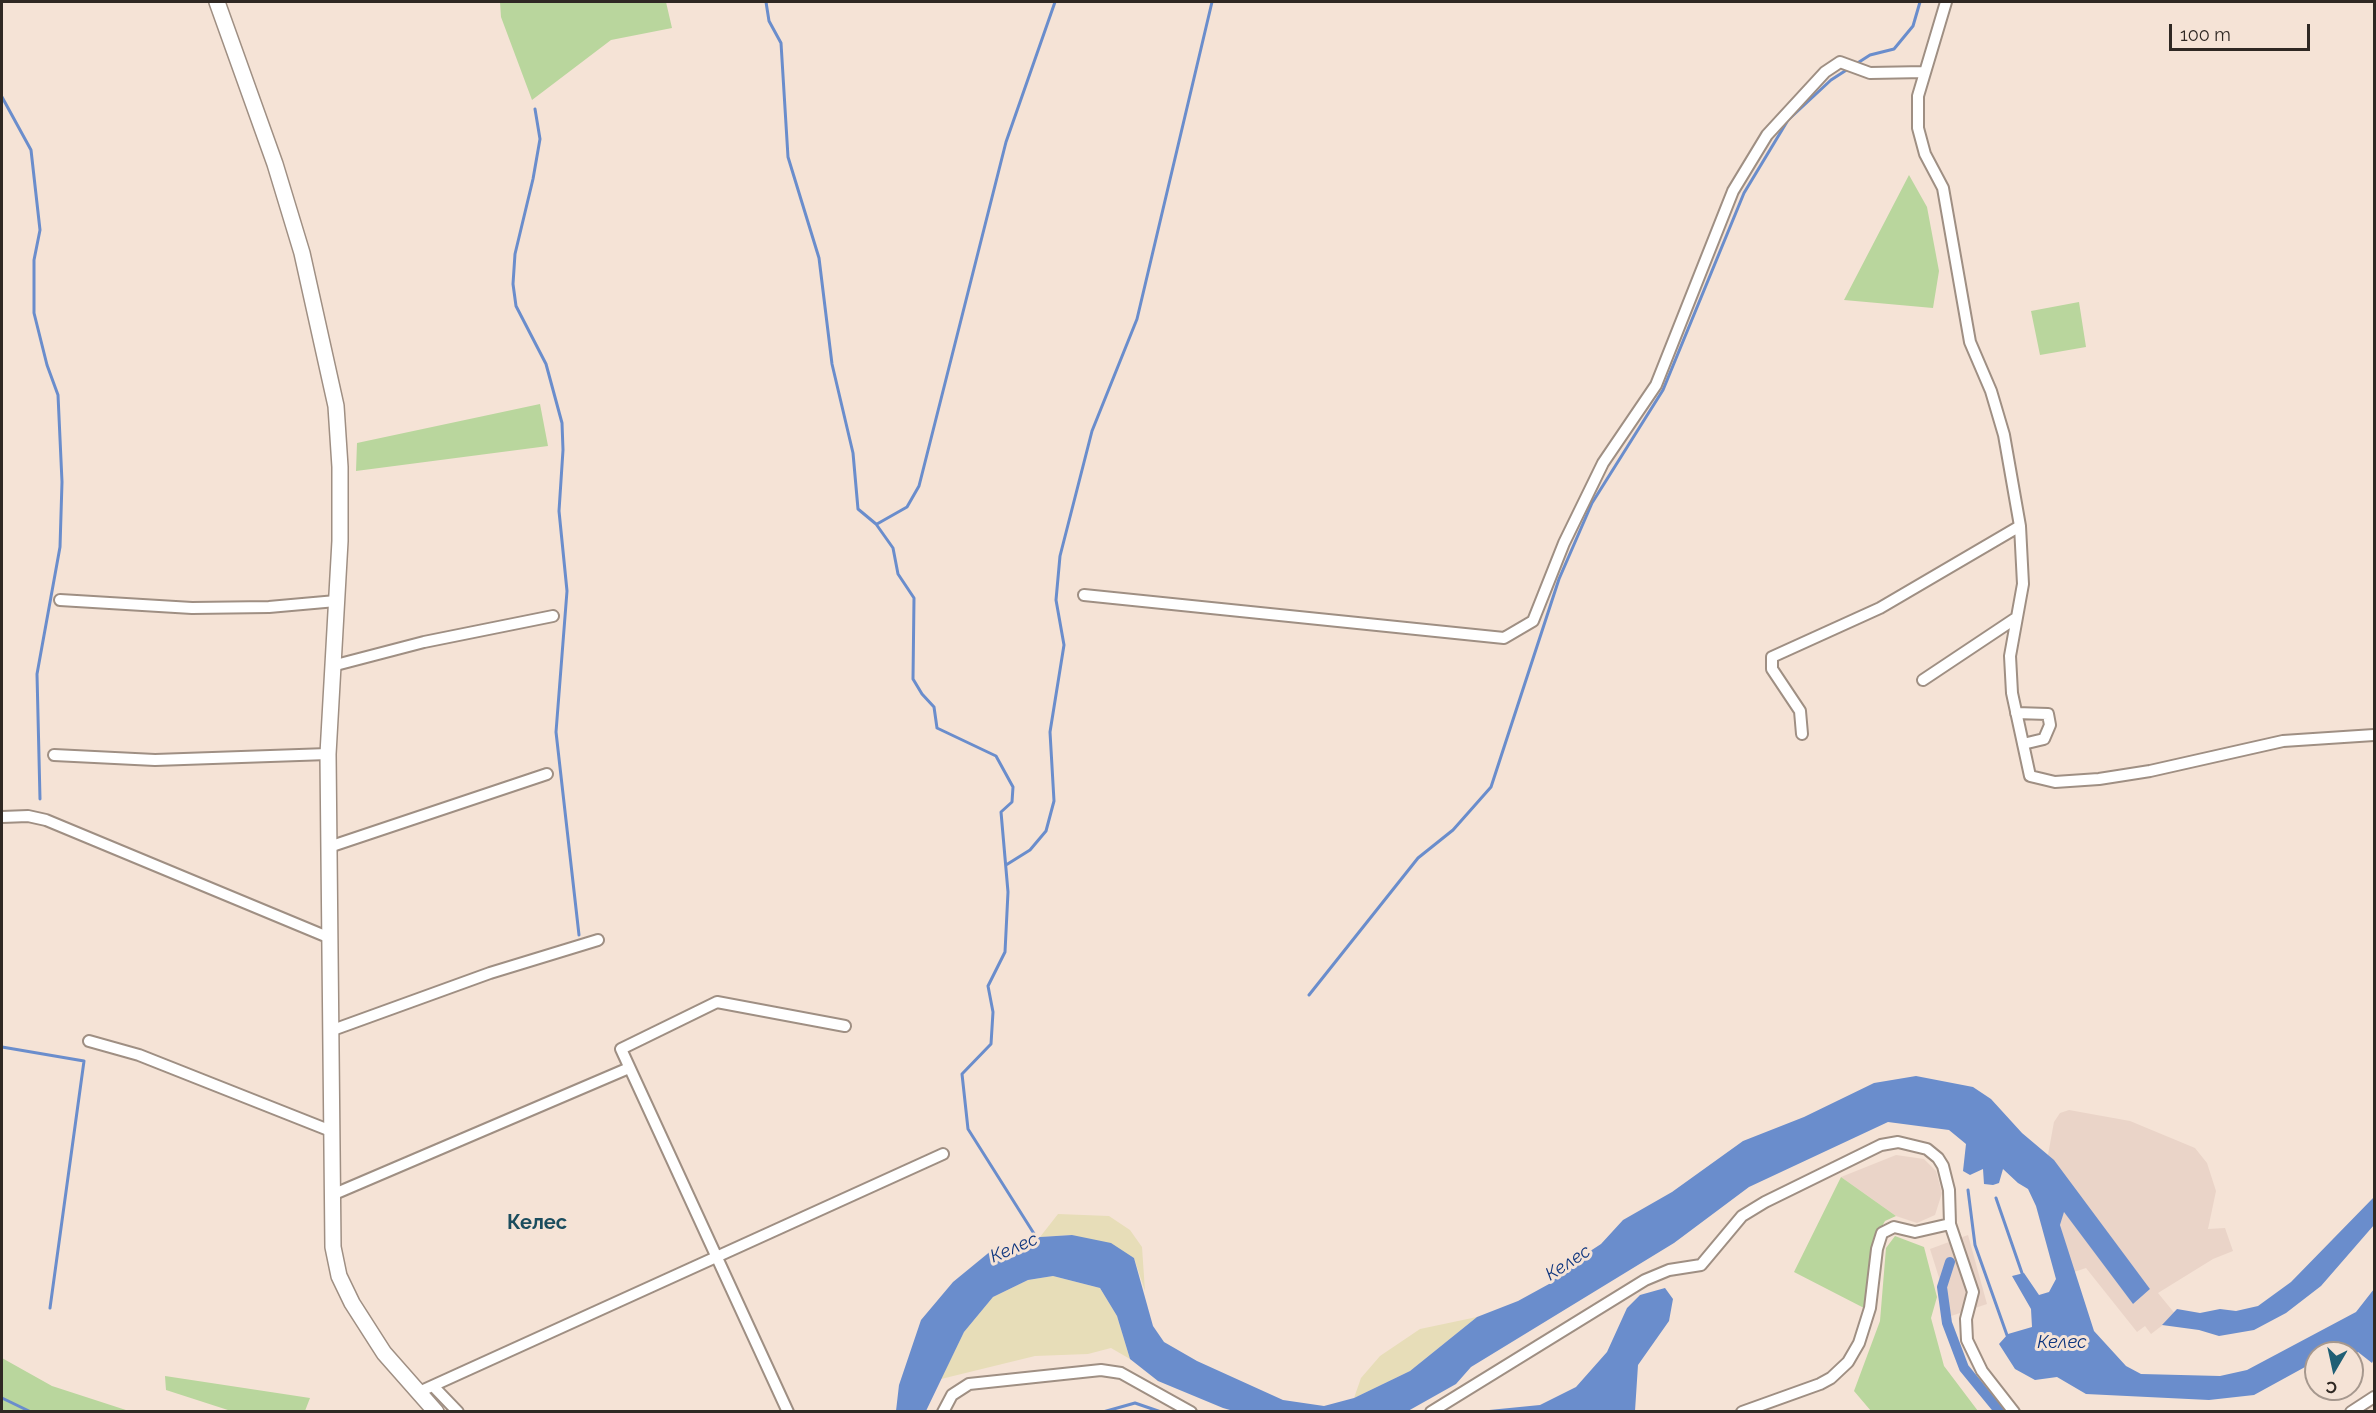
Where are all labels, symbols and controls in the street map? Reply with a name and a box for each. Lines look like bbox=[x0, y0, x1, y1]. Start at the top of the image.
scale bar bbox=[2172, 12, 2313, 50]
text: 100 m bbox=[2180, 24, 2231, 45]
district label: Келес bbox=[507, 1211, 567, 1235]
water label: Келес bbox=[987, 1228, 1041, 1268]
water label: Келес bbox=[1541, 1240, 1595, 1286]
water label: Келес bbox=[2037, 1332, 2087, 1354]
north arrow bbox=[2304, 1341, 2364, 1401]
text: С bbox=[2325, 1377, 2338, 1398]

